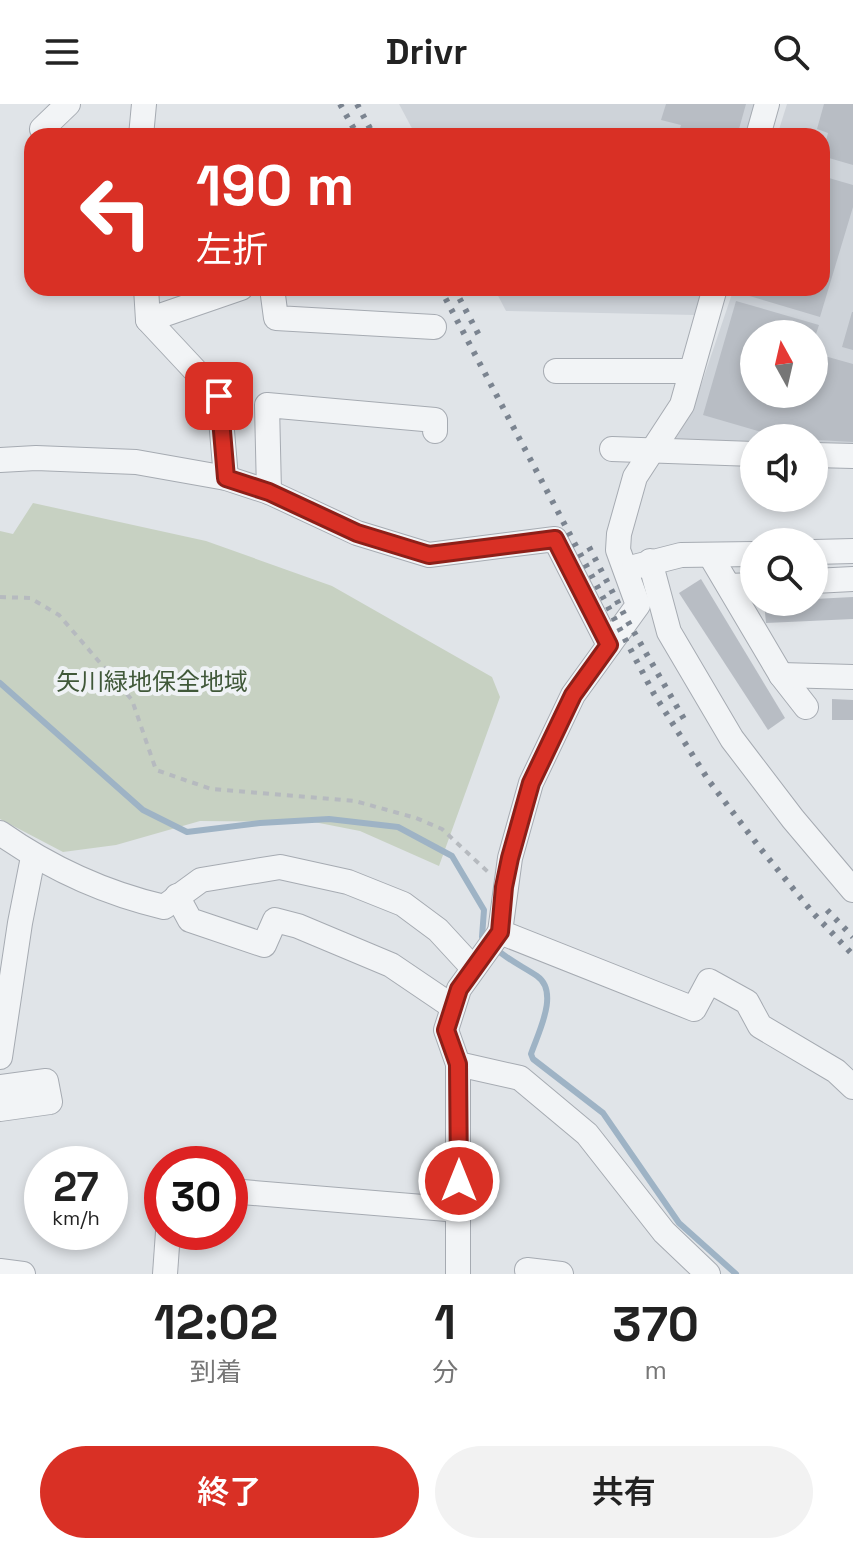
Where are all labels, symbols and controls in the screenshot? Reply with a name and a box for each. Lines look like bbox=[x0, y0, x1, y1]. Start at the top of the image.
text: Drivr bbox=[386, 29, 467, 75]
icon: menu bbox=[40, 30, 84, 74]
icon: search bbox=[769, 30, 813, 74]
text: 190 m bbox=[196, 150, 354, 221]
icon: left bbox=[64, 160, 168, 264]
text: 左折 bbox=[196, 227, 268, 273]
north arrow bbox=[740, 320, 828, 408]
map controls bbox=[740, 320, 828, 616]
pin bbox=[185, 362, 253, 430]
icon: arrive bbox=[197, 374, 241, 418]
button: sound bbox=[740, 424, 828, 512]
button: search bbox=[740, 528, 828, 616]
park label: 矢川緑地保全地域 bbox=[56, 666, 248, 697]
position arrow bbox=[417, 1139, 501, 1223]
speed limit sign: 30 bbox=[144, 1146, 248, 1250]
text: 27 bbox=[53, 1162, 99, 1213]
text: km/h bbox=[52, 1205, 100, 1231]
text: 12:02 bbox=[154, 1292, 278, 1353]
text: 1 bbox=[434, 1292, 456, 1353]
text: 370 bbox=[612, 1294, 699, 1355]
text: m bbox=[644, 1353, 667, 1387]
text: 到着 bbox=[190, 1355, 242, 1389]
text: 分 bbox=[432, 1355, 458, 1389]
button: 終了 bbox=[40, 1446, 419, 1538]
button: 共有 bbox=[435, 1446, 813, 1538]

